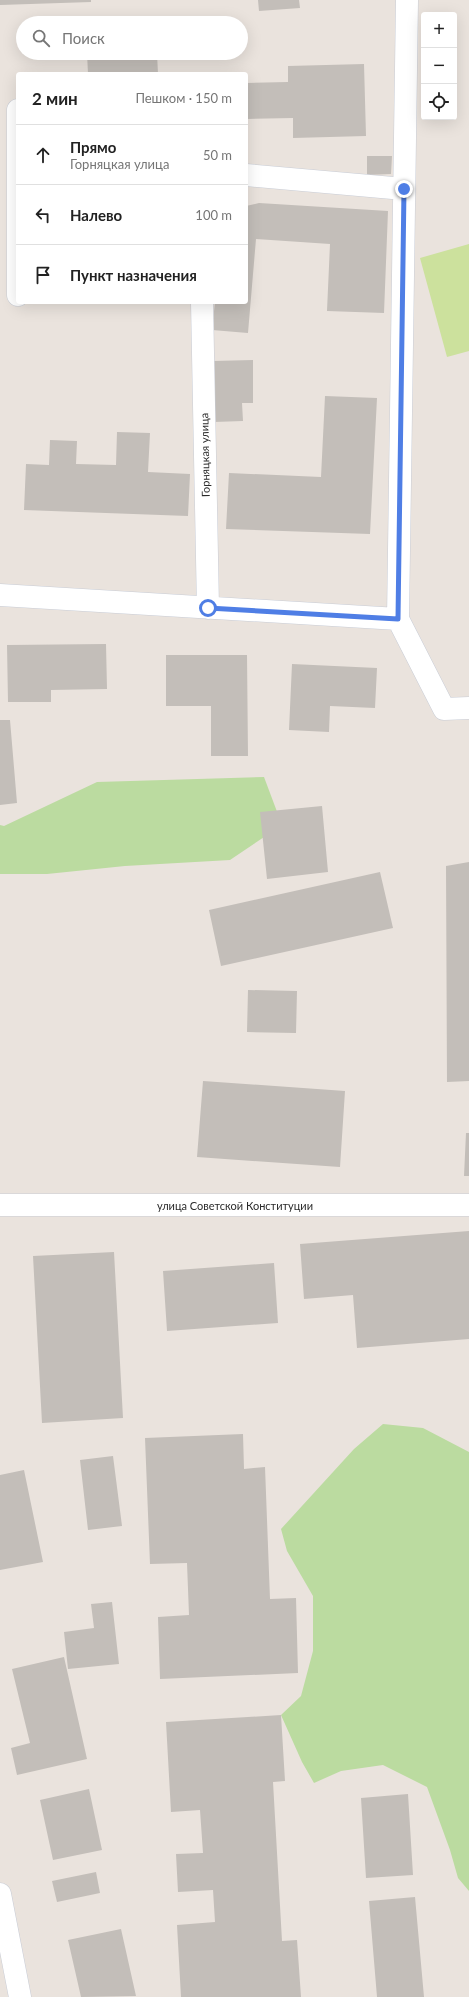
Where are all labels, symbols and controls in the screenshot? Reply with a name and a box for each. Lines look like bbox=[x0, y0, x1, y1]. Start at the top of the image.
map controls bbox=[421, 12, 457, 120]
button: + bbox=[421, 12, 457, 48]
search box bbox=[16, 16, 248, 60]
icon: search bbox=[30, 27, 52, 49]
text: Поиск bbox=[62, 29, 105, 47]
button: − bbox=[421, 48, 457, 84]
button: locate bbox=[421, 84, 457, 120]
text: 2 мин bbox=[32, 88, 78, 109]
text: Пешком · 150 m bbox=[135, 90, 232, 106]
text: Прямо bbox=[70, 138, 116, 156]
icon: ahead bbox=[32, 144, 54, 166]
text: 50 m bbox=[203, 147, 232, 163]
text: Горняцкая улица bbox=[70, 156, 169, 172]
route end bbox=[395, 180, 413, 198]
icon: left bbox=[32, 204, 54, 226]
text: Налево bbox=[70, 206, 122, 224]
text: 100 m bbox=[195, 207, 232, 223]
icon: arrive bbox=[32, 264, 54, 286]
text: Пункт назначения bbox=[70, 266, 197, 284]
street label: Горняцкая улица bbox=[197, 413, 212, 497]
route start bbox=[199, 599, 217, 617]
street label: улица Советской Конституции bbox=[157, 1199, 313, 1212]

